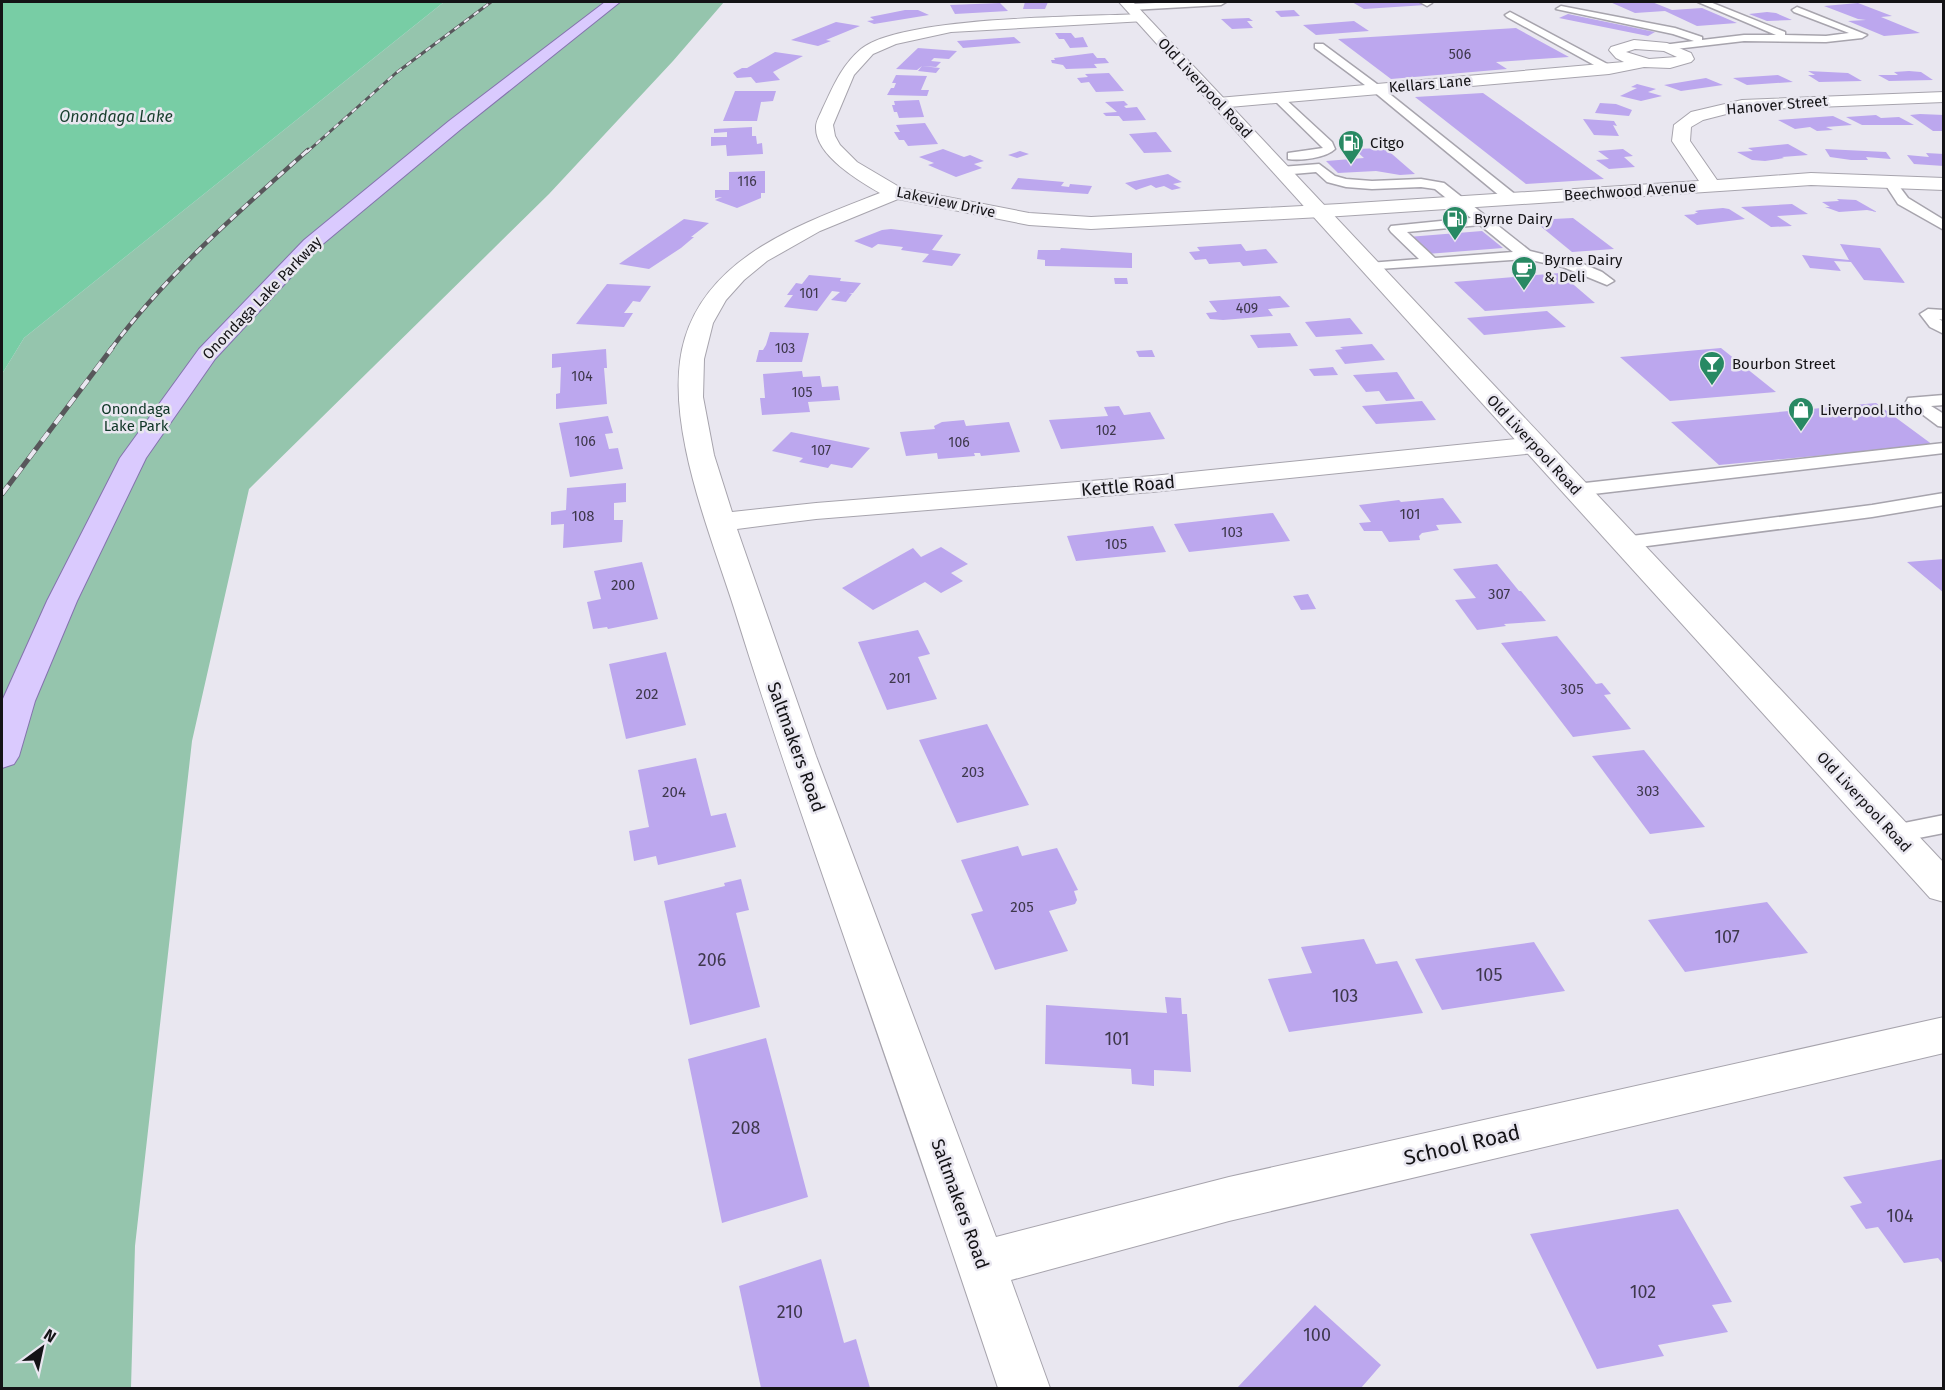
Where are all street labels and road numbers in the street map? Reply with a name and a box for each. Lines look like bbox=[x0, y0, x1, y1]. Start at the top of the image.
street label: Old Liverpool Road bbox=[1154, 34, 1256, 142]
street label: Kellars Lane bbox=[1388, 71, 1472, 97]
street label: Hanover Street bbox=[1726, 92, 1829, 118]
street label: Beechwood Avenue bbox=[1563, 177, 1697, 205]
street label: Lakeview Drive bbox=[895, 183, 997, 221]
street label: Onondaga Lake Parkway bbox=[199, 232, 326, 363]
street label: Old Liverpool Road bbox=[1483, 391, 1585, 499]
street label: Kettle Road bbox=[1080, 471, 1176, 501]
street label: Saltmakers Road bbox=[762, 679, 830, 815]
street label: Old Liverpool Road bbox=[1813, 748, 1915, 856]
street label: School Road bbox=[1401, 1119, 1523, 1171]
street label: Saltmakers Road bbox=[926, 1136, 994, 1272]

